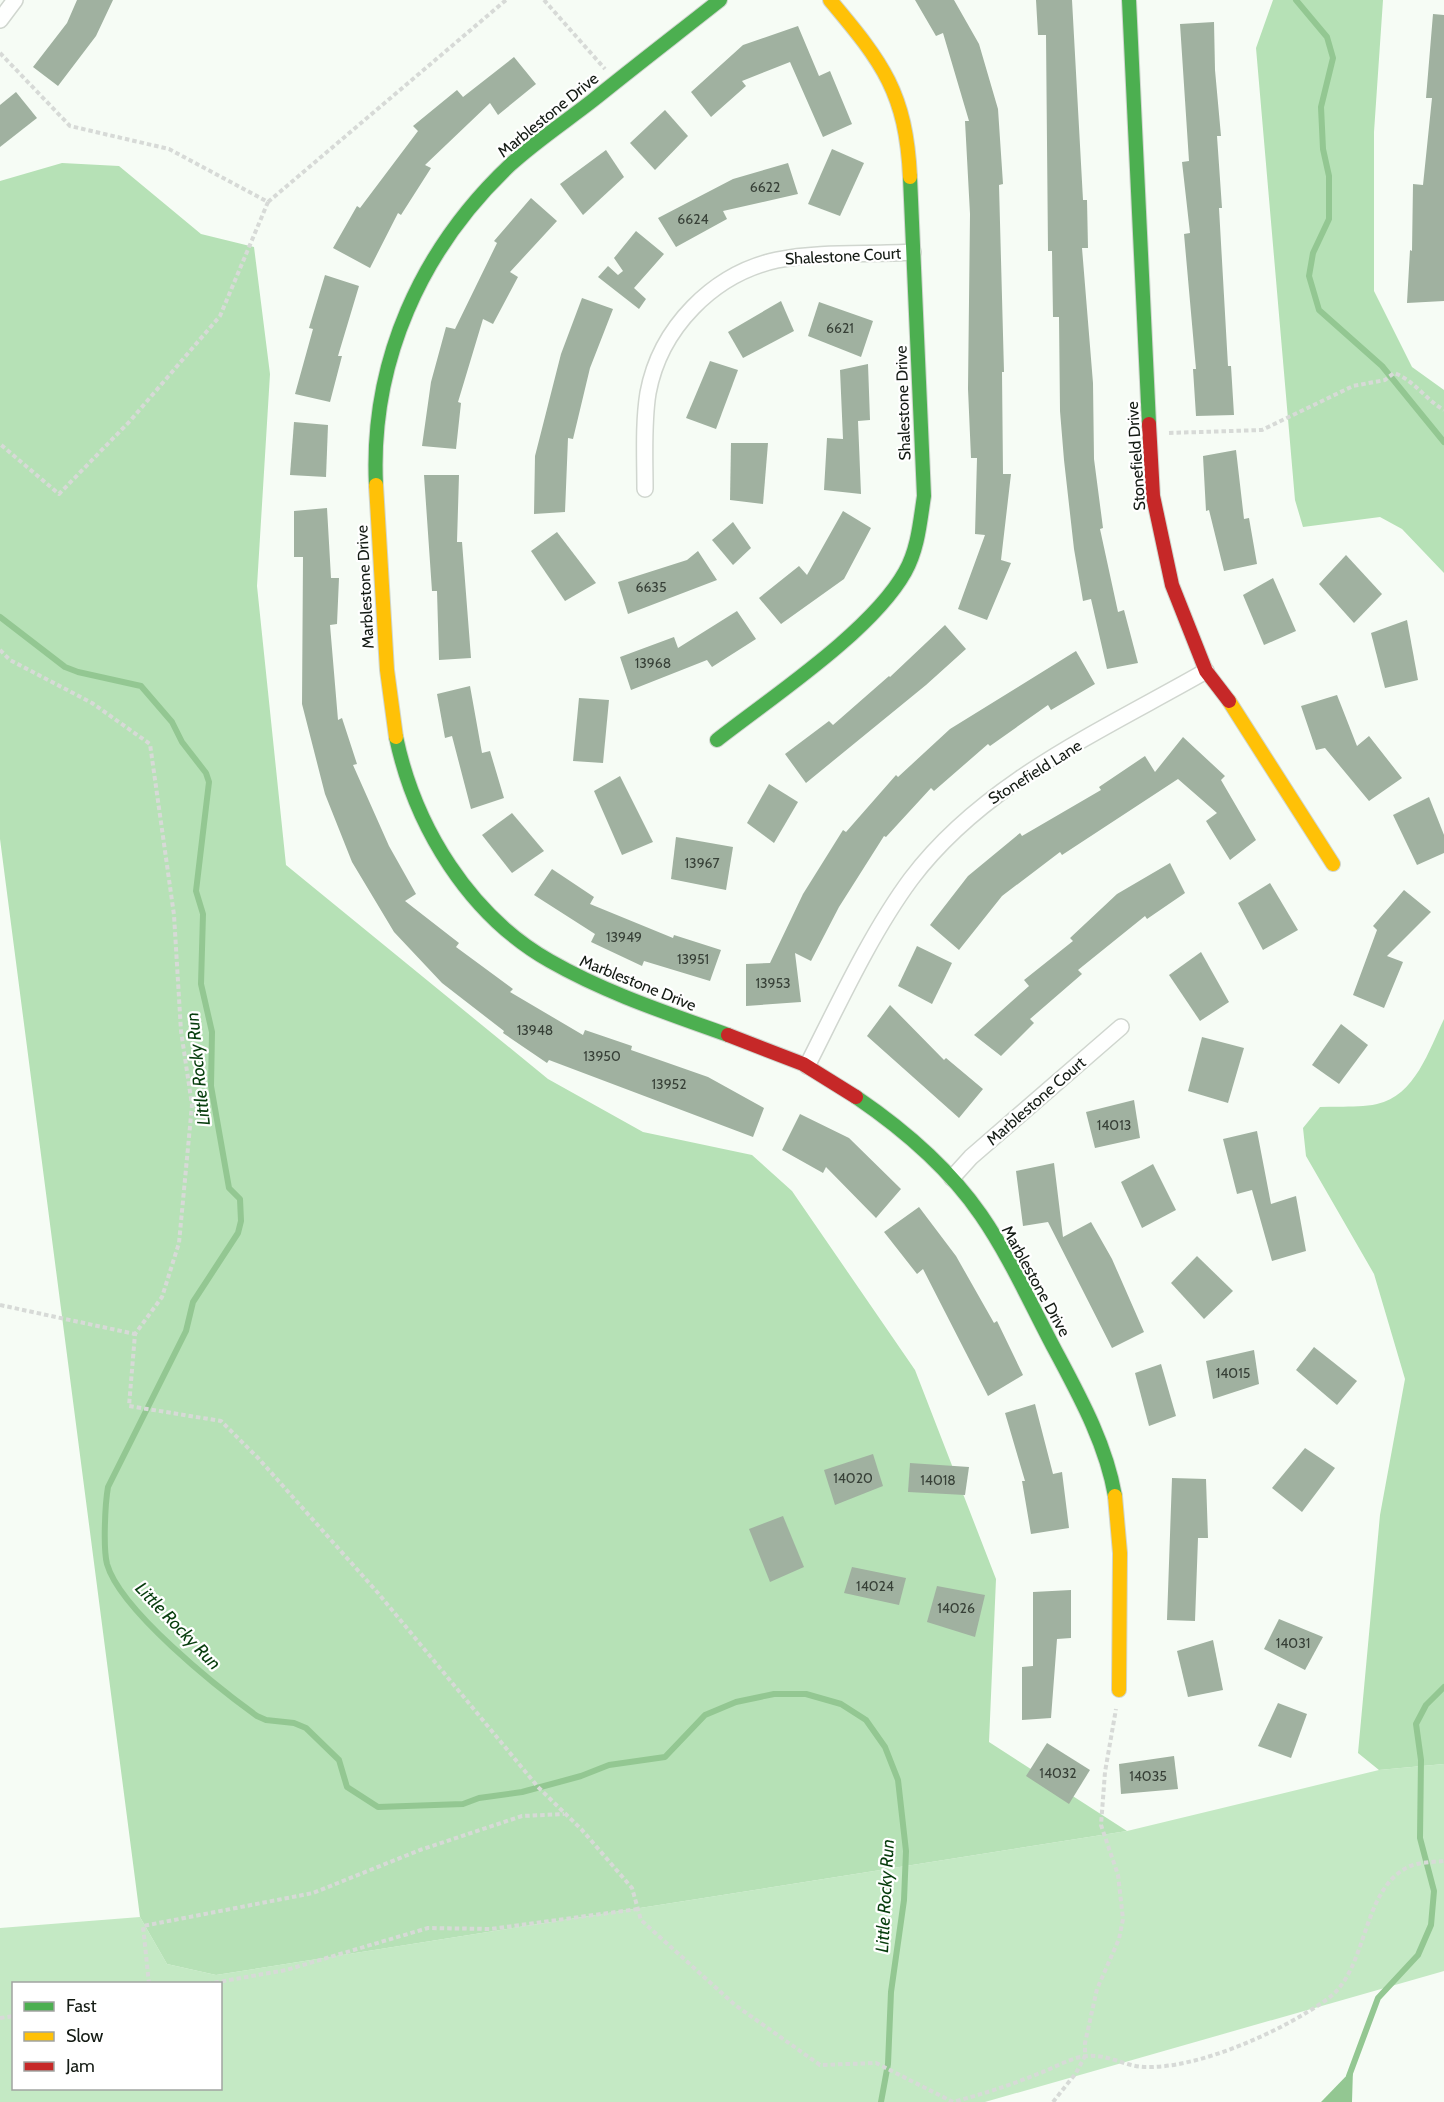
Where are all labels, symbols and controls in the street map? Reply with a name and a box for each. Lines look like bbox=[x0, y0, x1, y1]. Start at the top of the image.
street label: Marblestone Drive bbox=[494, 69, 602, 161]
house number: 6622 bbox=[750, 178, 780, 196]
house number: 6624 bbox=[677, 210, 709, 228]
street label: Shalestone Court bbox=[784, 243, 902, 269]
house number: 6621 bbox=[826, 319, 854, 337]
street label: Shalestone Drive bbox=[892, 345, 914, 461]
street label: Stonefield Drive bbox=[1123, 401, 1149, 511]
street label: Marblestone Drive bbox=[352, 525, 378, 649]
house number: 6635 bbox=[635, 578, 667, 596]
house number: 13968 bbox=[635, 654, 671, 672]
street label: Stonefield Lane bbox=[985, 736, 1085, 808]
house number: 13967 bbox=[685, 854, 719, 872]
house number: 13949 bbox=[606, 928, 642, 946]
house number: 13951 bbox=[677, 950, 709, 968]
street label: Marblestone Drive bbox=[577, 951, 699, 1015]
house number: 13953 bbox=[755, 974, 791, 992]
water label: Little Rocky Run bbox=[181, 1011, 215, 1127]
house number: 13948 bbox=[517, 1021, 553, 1039]
house number: 13950 bbox=[583, 1047, 621, 1065]
street label: Marblestone Court bbox=[983, 1052, 1090, 1149]
house number: 13952 bbox=[652, 1075, 687, 1093]
house number: 14013 bbox=[1097, 1116, 1131, 1134]
street label: Marblestone Drive bbox=[998, 1222, 1074, 1340]
house number: 14015 bbox=[1216, 1364, 1250, 1382]
house number: 14020 bbox=[833, 1469, 873, 1487]
house number: 14018 bbox=[920, 1471, 956, 1489]
house number: 14024 bbox=[856, 1577, 894, 1595]
water label: Little Rocky Run bbox=[131, 1578, 225, 1674]
house number: 14026 bbox=[937, 1599, 975, 1617]
house number: 14031 bbox=[1276, 1634, 1310, 1652]
house number: 14032 bbox=[1039, 1764, 1077, 1782]
house number: 14035 bbox=[1129, 1767, 1167, 1785]
water label: Little Rocky Run bbox=[871, 1839, 899, 1953]
legend bbox=[12, 1982, 222, 2090]
text: Fast bbox=[66, 1995, 97, 2017]
text: Slow bbox=[66, 2025, 103, 2047]
text: Jam bbox=[65, 2055, 95, 2077]

